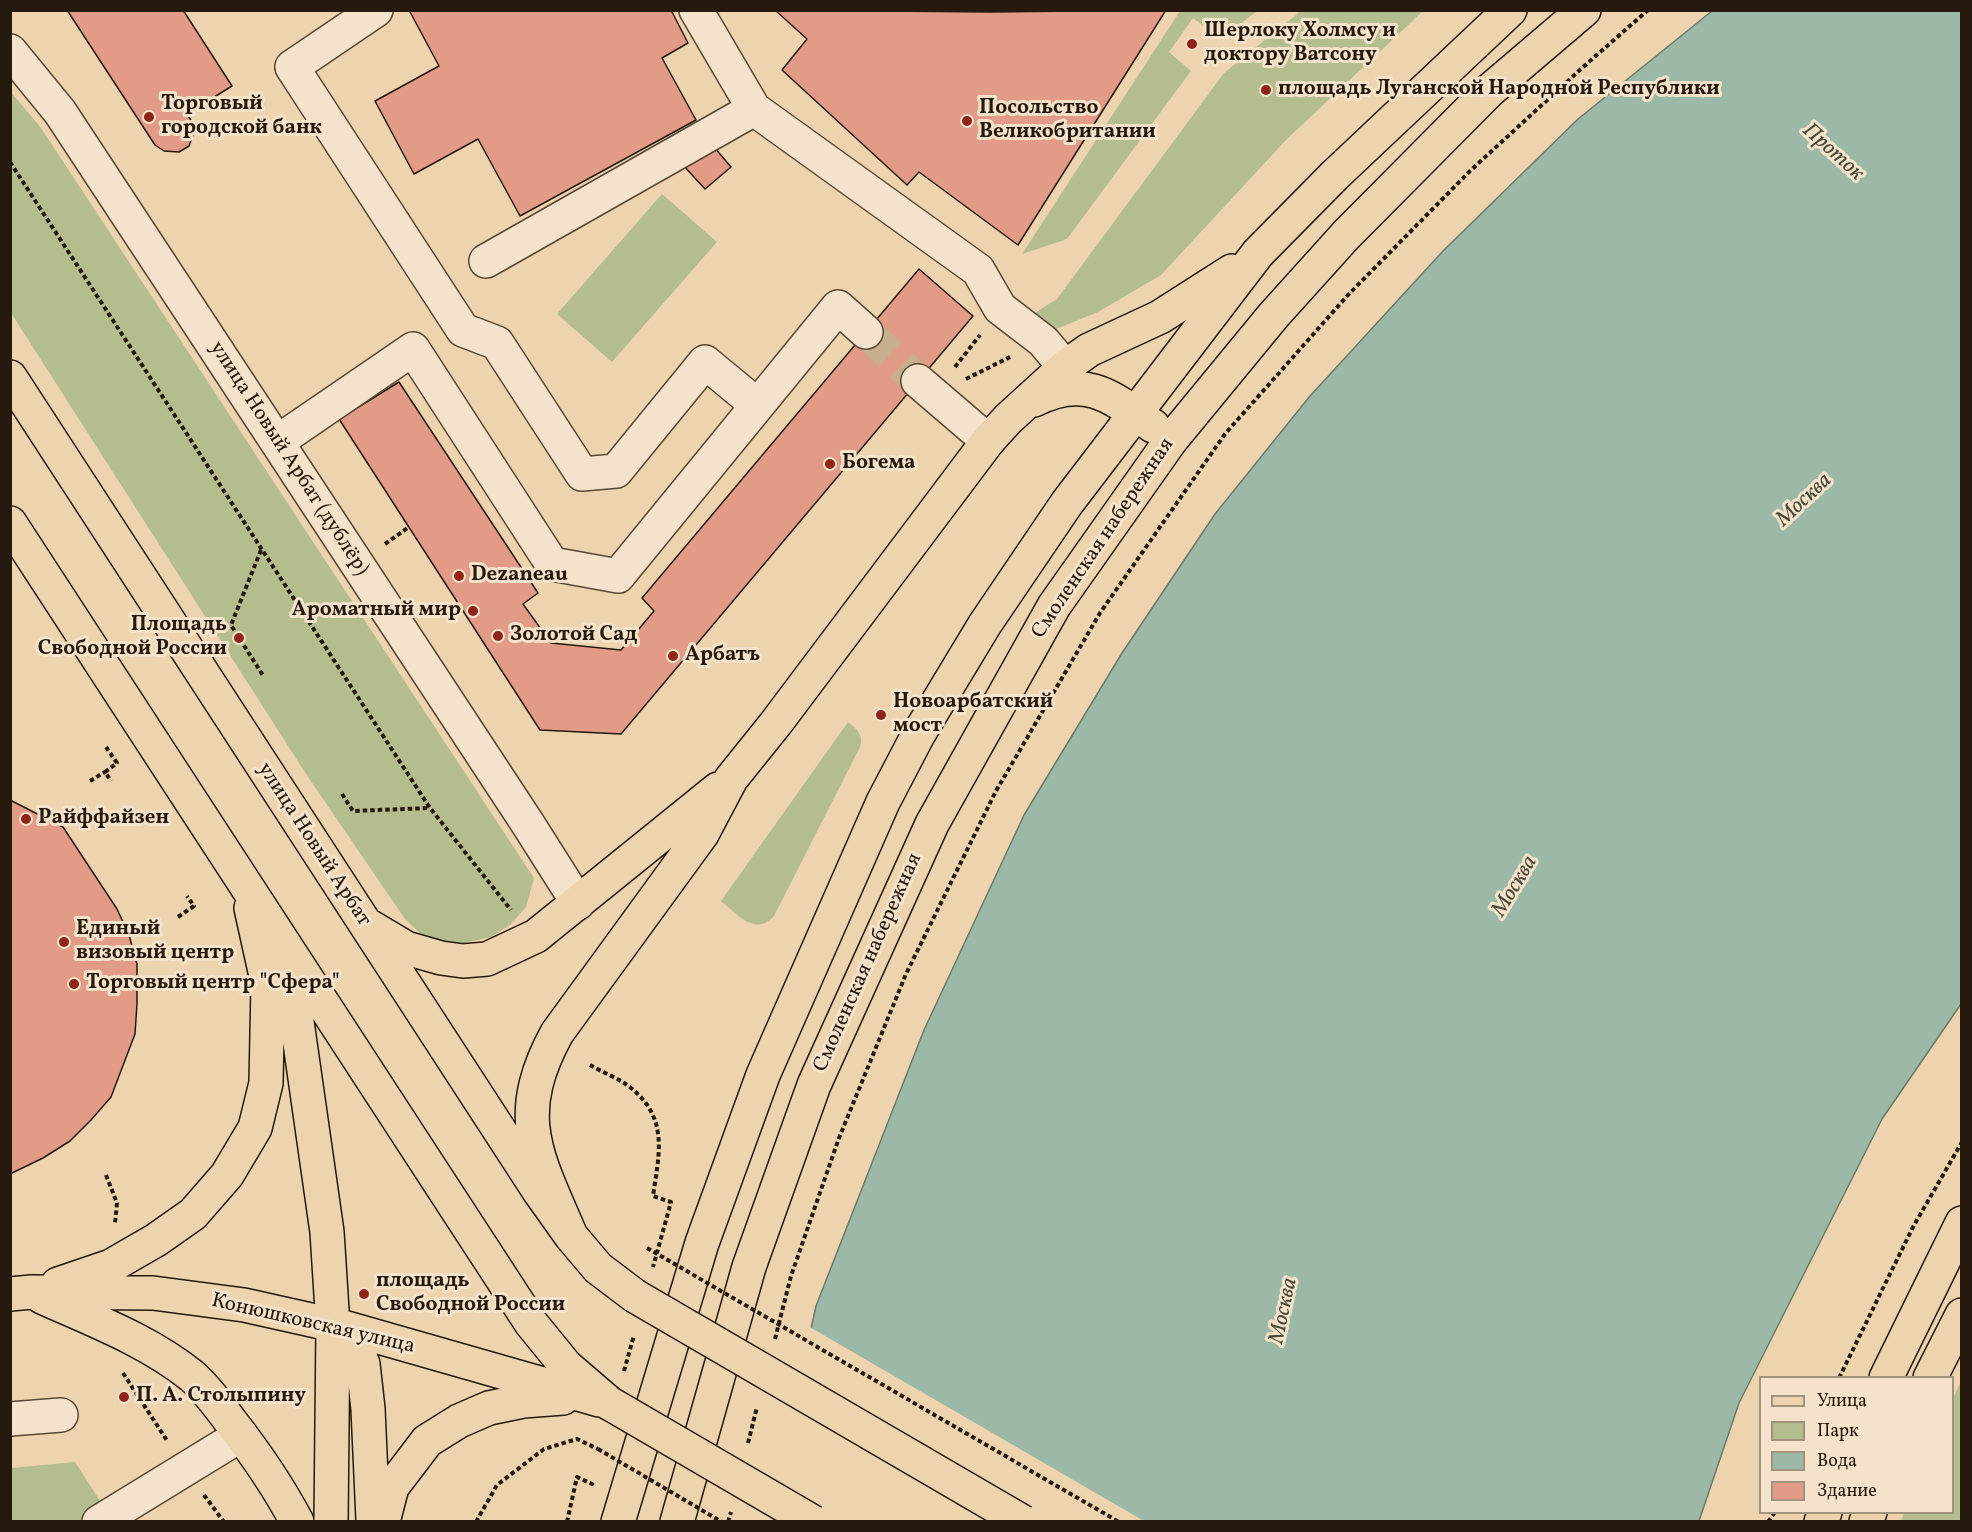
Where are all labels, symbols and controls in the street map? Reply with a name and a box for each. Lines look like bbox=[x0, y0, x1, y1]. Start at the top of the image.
place label: Шерлоку Холмсу и доктору Ватсону bbox=[1204, 19, 1396, 69]
marker: Шерлоку Холмсу и доктору Ватсону bbox=[1185, 37, 1199, 51]
place label: площадь Луганской Народной Республики bbox=[1278, 77, 1720, 103]
marker: площадь Луганской Народной Республики bbox=[1259, 83, 1273, 97]
place label: Торговый городской банк bbox=[161, 92, 322, 142]
place label: Посольство Великобритании bbox=[979, 96, 1156, 146]
marker: Торговый городской банк bbox=[142, 110, 156, 124]
marker: Посольство Великобритании bbox=[960, 114, 974, 128]
water label: Проток bbox=[1796, 119, 1868, 187]
street label: улица Новый Арбат (дублёр) bbox=[203, 337, 373, 581]
street label: Смоленская набережная bbox=[1027, 434, 1181, 644]
place label: Богема bbox=[842, 451, 916, 477]
marker: Богема bbox=[823, 457, 837, 471]
water label: Москва bbox=[1772, 469, 1838, 533]
place label: Dezaneau bbox=[471, 563, 568, 589]
marker: Dezaneau bbox=[452, 569, 466, 583]
place label: Ароматный мир bbox=[292, 598, 461, 624]
marker: Ароматный мир bbox=[466, 604, 480, 618]
place label: Площадь Свободной России bbox=[38, 613, 227, 663]
place label: Золотой Сад bbox=[510, 623, 637, 649]
marker: Золотой Сад bbox=[491, 629, 505, 643]
marker: Площадь Свободной России bbox=[232, 631, 246, 645]
place label: Арбатъ bbox=[685, 643, 760, 669]
marker: Арбатъ bbox=[666, 649, 680, 663]
place label: Новоарбатский мост bbox=[893, 690, 1053, 740]
marker: Новоарбатский мост bbox=[874, 708, 888, 722]
street label: улица Новый Арбат bbox=[251, 758, 375, 932]
place label: Райффайзен bbox=[38, 806, 169, 832]
marker: Райффайзен bbox=[19, 812, 33, 826]
street label: Смоленская набережная bbox=[809, 850, 929, 1076]
water label: Москва bbox=[1488, 852, 1544, 922]
place label: Единый визовый центр bbox=[76, 917, 234, 967]
marker: Единый визовый центр bbox=[57, 935, 71, 949]
place label: Торговый центр "Сфера" bbox=[86, 971, 340, 997]
marker: Торговый центр "Сфера" bbox=[67, 977, 81, 991]
place label: площадь Свободной России bbox=[376, 1269, 565, 1319]
water label: Москва bbox=[1265, 1276, 1305, 1346]
marker: площадь Свободной России bbox=[357, 1287, 371, 1301]
street label: Конюшковская улица bbox=[209, 1289, 417, 1361]
legend bbox=[1759, 1376, 1954, 1514]
place label: П. А. Столыпину bbox=[136, 1384, 306, 1410]
text: Улица bbox=[1817, 1389, 1867, 1414]
marker: П. А. Столыпину bbox=[117, 1390, 131, 1404]
text: Парк bbox=[1817, 1419, 1859, 1444]
text: Вода bbox=[1817, 1449, 1857, 1474]
text: Здание bbox=[1817, 1479, 1877, 1504]

